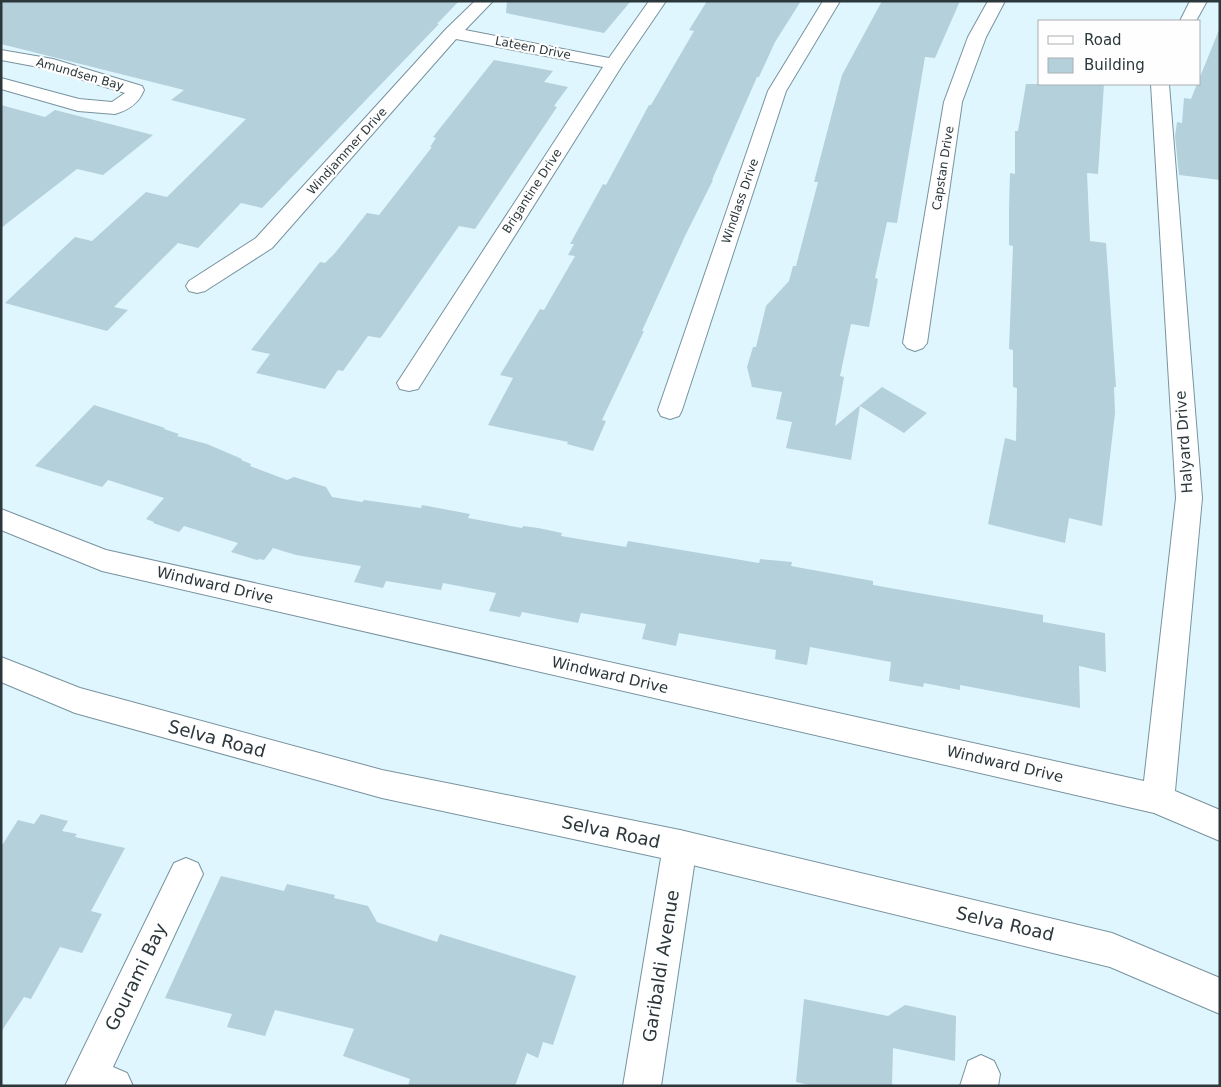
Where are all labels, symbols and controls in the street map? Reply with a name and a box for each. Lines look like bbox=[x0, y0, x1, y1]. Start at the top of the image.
legend bbox=[1038, 20, 1201, 85]
text: Road bbox=[1084, 31, 1122, 49]
street label: Lateen Drive bbox=[494, 34, 572, 62]
street label: Amundsen Bay bbox=[35, 55, 125, 93]
text: Building bbox=[1084, 56, 1145, 74]
street label: Windjammer Drive bbox=[304, 105, 390, 197]
street label: Capstan Drive bbox=[929, 125, 957, 211]
street label: Brigantine Drive bbox=[499, 146, 565, 236]
street label: Windlass Drive bbox=[719, 157, 761, 245]
street label: Halyard Drive bbox=[1171, 390, 1197, 494]
street label: Windward Drive bbox=[155, 563, 275, 607]
street label: Windward Drive bbox=[550, 653, 670, 697]
street label: Selva Road bbox=[166, 715, 268, 762]
street label: Windward Drive bbox=[945, 742, 1065, 786]
street label: Selva Road bbox=[560, 811, 662, 852]
street label: Garibaldi Avenue bbox=[638, 888, 683, 1044]
street label: Selva Road bbox=[954, 902, 1056, 945]
street label: Gourami Bay bbox=[100, 919, 171, 1034]

